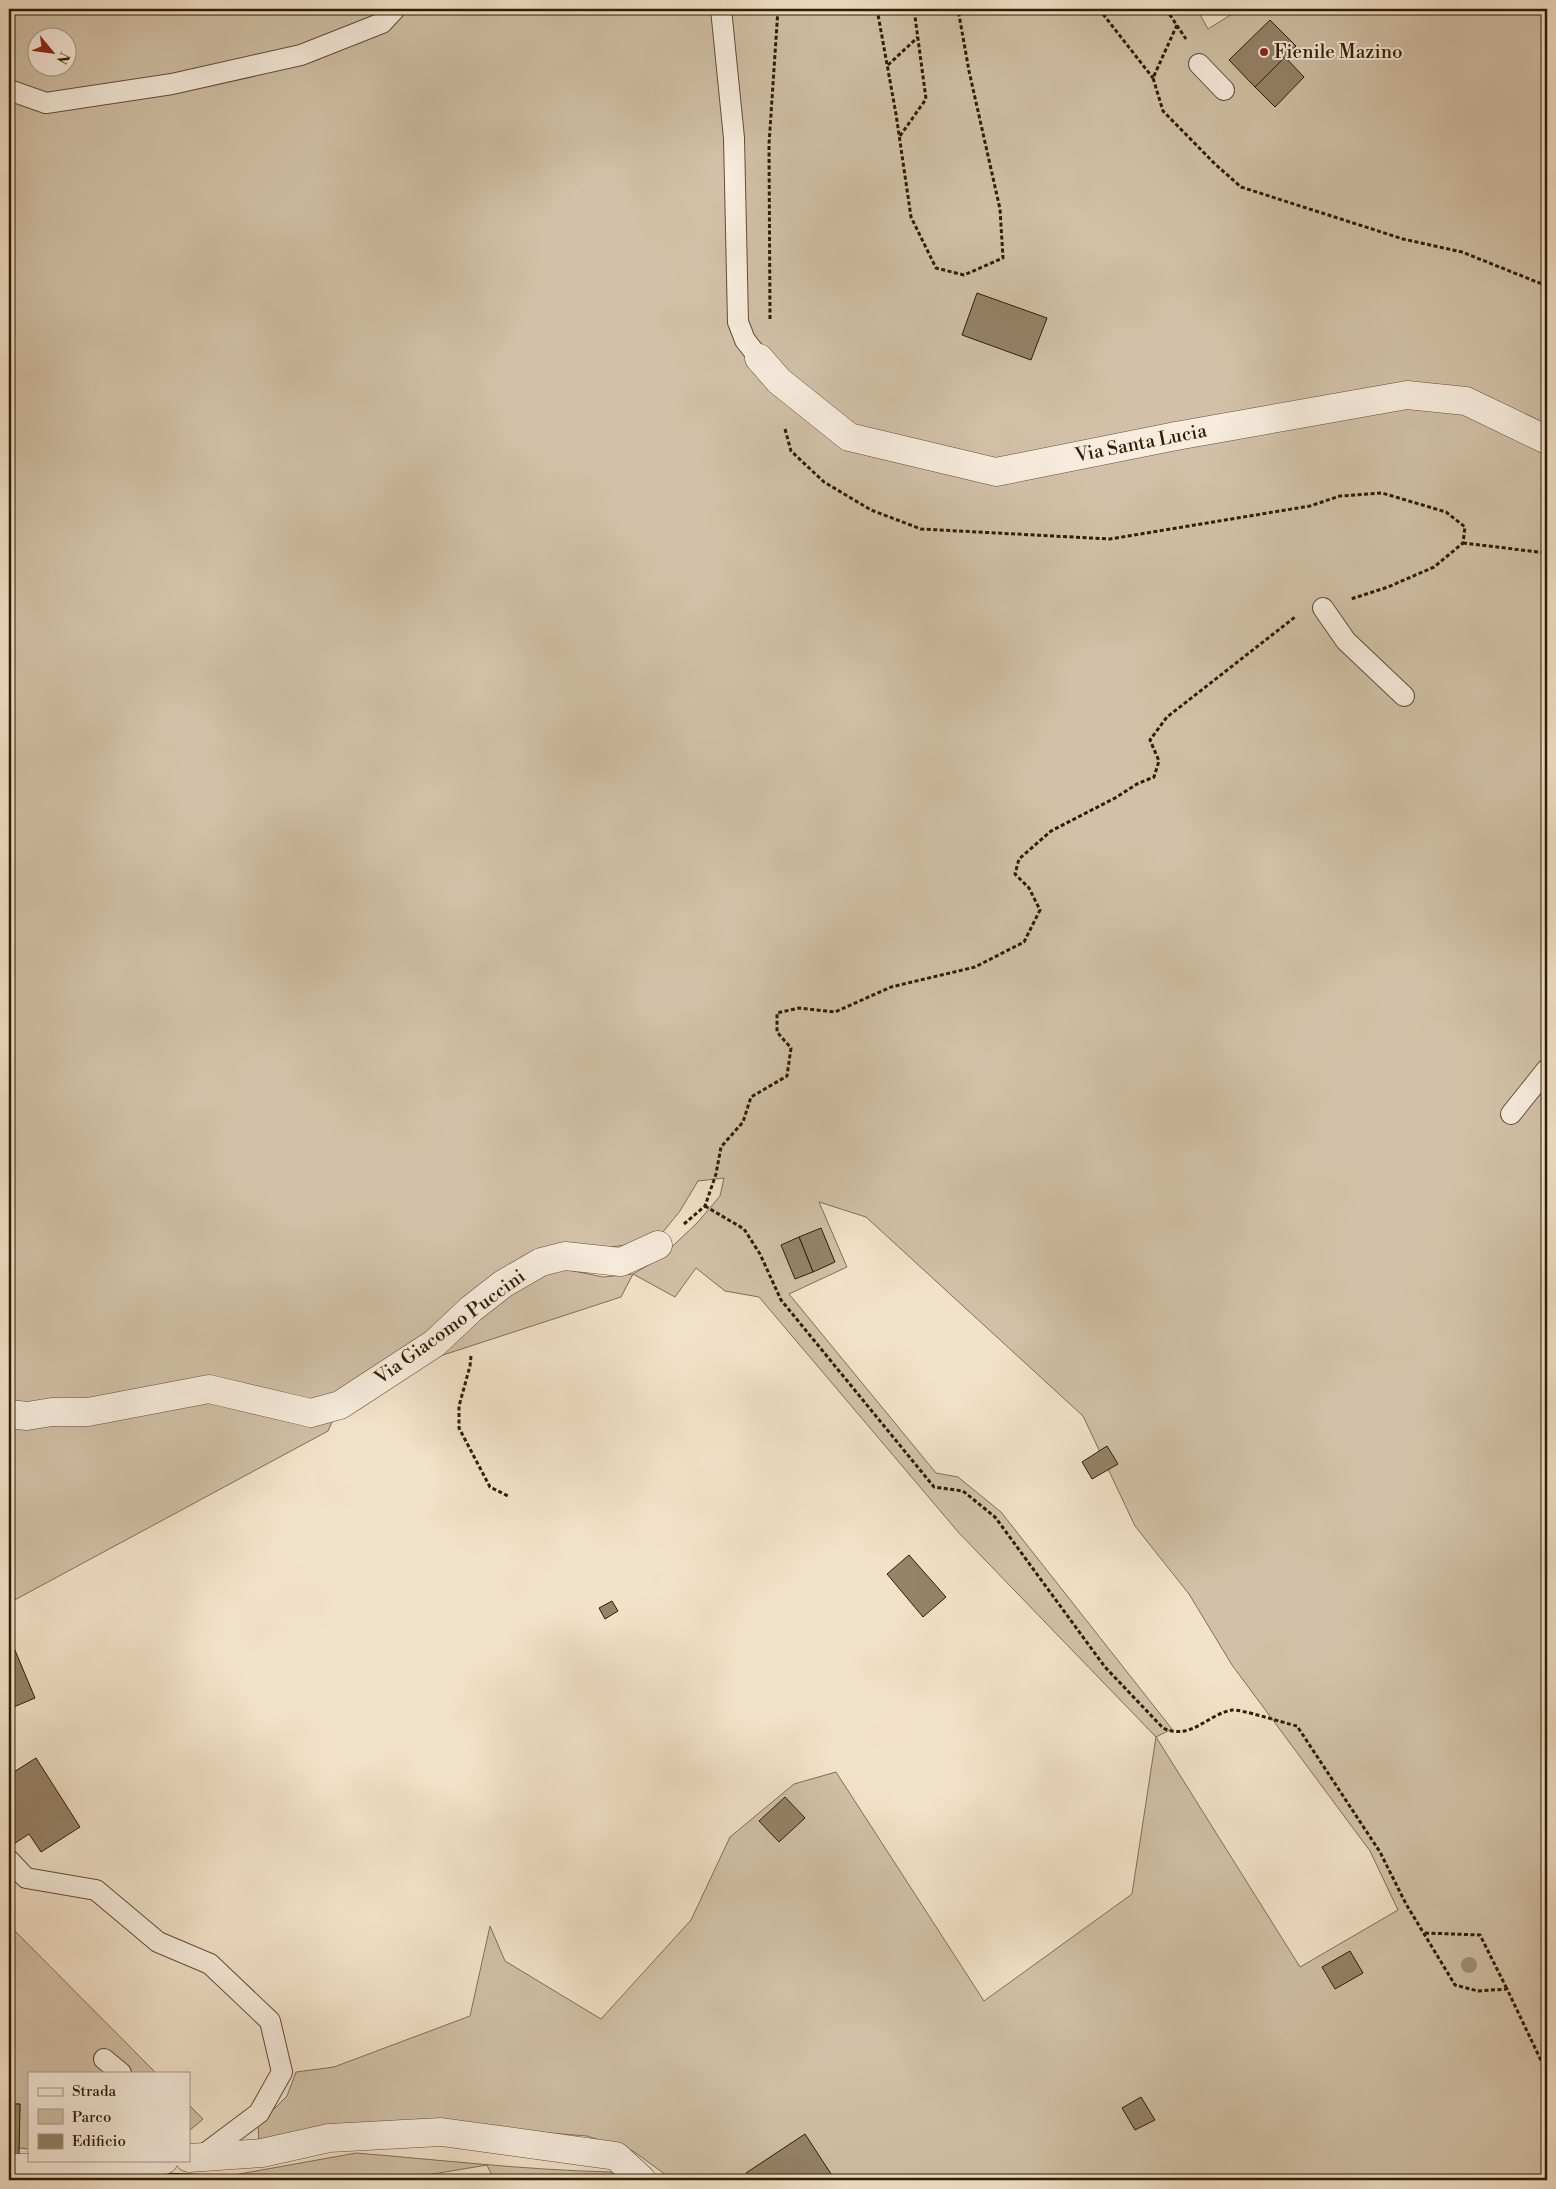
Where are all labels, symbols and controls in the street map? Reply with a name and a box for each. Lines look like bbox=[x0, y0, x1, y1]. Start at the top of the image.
north arrow bbox=[28, 28, 78, 78]
place label: Fienile Mazino bbox=[1274, 40, 1403, 64]
marker: Fienile Mazino bbox=[1258, 46, 1270, 58]
text: N bbox=[52, 49, 73, 67]
street label: Via Santa Lucia bbox=[1072, 418, 1209, 468]
street label: Via Giacomo Puccini bbox=[369, 1264, 530, 1390]
legend bbox=[28, 2072, 190, 2162]
text: Strada bbox=[72, 2082, 116, 2101]
text: Parco bbox=[72, 2108, 111, 2127]
text: Edificio bbox=[72, 2132, 126, 2151]

